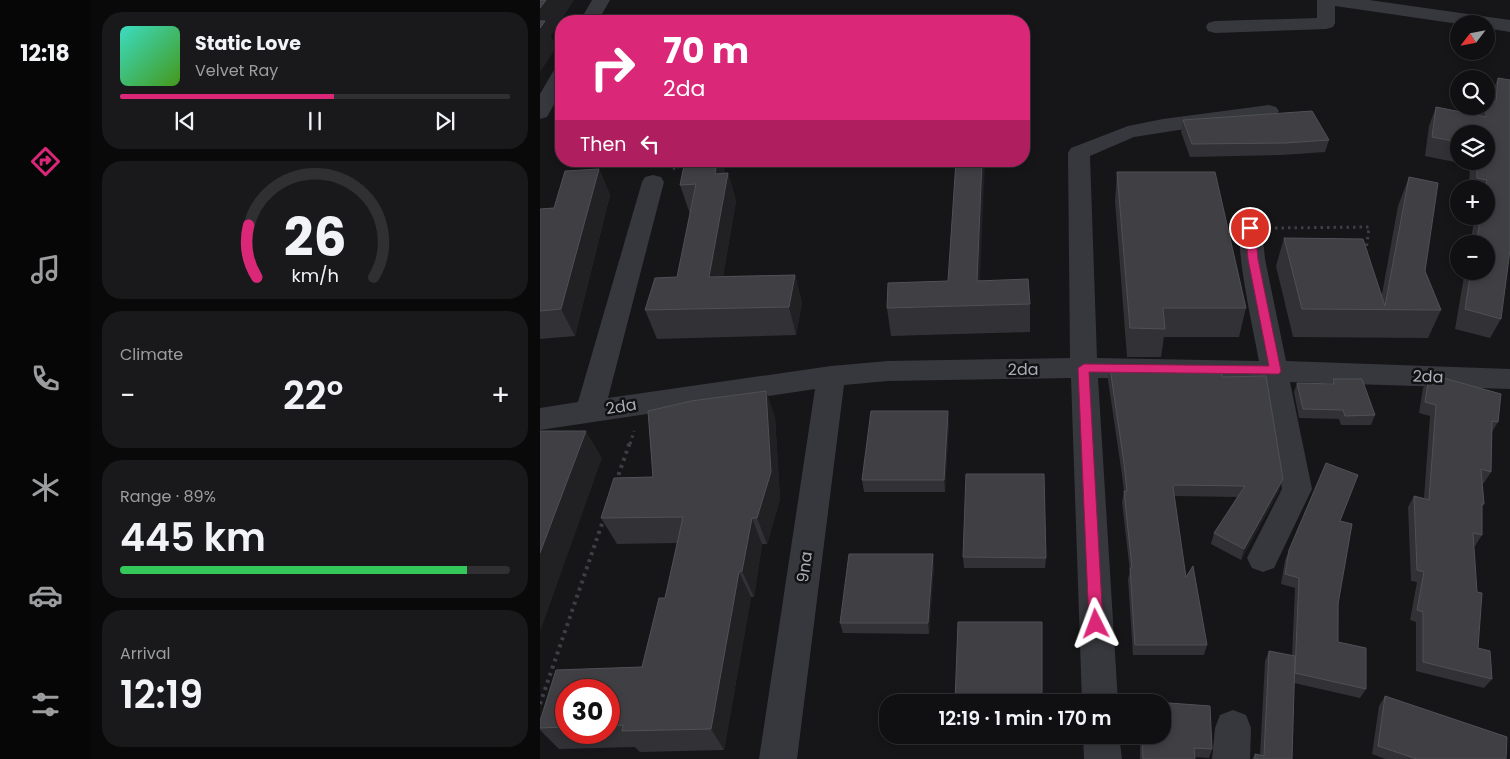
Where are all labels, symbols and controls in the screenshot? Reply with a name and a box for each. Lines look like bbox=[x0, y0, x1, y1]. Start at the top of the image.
north arrow bbox=[1450, 15, 1495, 60]
map controls bbox=[1450, 15, 1495, 280]
text: 70 m bbox=[663, 26, 749, 75]
text: Static Love bbox=[195, 30, 301, 57]
icon: right bbox=[580, 35, 645, 100]
text: 12:18 bbox=[20, 38, 70, 69]
text: Velvet Ray bbox=[195, 59, 278, 82]
button: search bbox=[1450, 70, 1495, 115]
text: 2da bbox=[663, 73, 705, 104]
icon: previous bbox=[171, 107, 199, 135]
icon: pause bbox=[301, 107, 329, 135]
icon: next bbox=[431, 107, 459, 135]
button: layers bbox=[1450, 125, 1495, 170]
icon: left bbox=[636, 130, 664, 158]
text: Then bbox=[580, 131, 626, 158]
icon: directions bbox=[28, 144, 63, 179]
button: + bbox=[1450, 180, 1495, 225]
text: 26 bbox=[284, 201, 346, 274]
pin bbox=[1229, 207, 1271, 249]
icon: arrive bbox=[1236, 214, 1264, 242]
button: − bbox=[1450, 235, 1495, 280]
icon: music bbox=[28, 252, 63, 287]
text: km/h bbox=[291, 263, 339, 288]
text: Climate bbox=[120, 343, 183, 366]
street label: 2da bbox=[1007, 358, 1039, 381]
icon: phone bbox=[28, 361, 63, 396]
street label: 2da bbox=[1412, 364, 1444, 389]
text: 22° bbox=[283, 369, 343, 422]
text: − bbox=[120, 376, 135, 415]
text: + bbox=[491, 376, 510, 415]
street label: 2da bbox=[604, 393, 638, 420]
icon: climate bbox=[28, 470, 63, 505]
text: Range · 89% bbox=[120, 485, 216, 508]
text: 445 km bbox=[120, 511, 266, 564]
street label: 9na bbox=[791, 550, 818, 584]
icon: car bbox=[28, 578, 63, 613]
position arrow bbox=[1069, 597, 1121, 649]
text: Arrival bbox=[120, 642, 170, 665]
text: 12:19 bbox=[120, 668, 203, 721]
speed limit sign: 30 bbox=[555, 679, 620, 744]
icon: filters bbox=[28, 687, 63, 722]
text: 12:19 · 1 min · 170 m bbox=[938, 705, 1112, 732]

